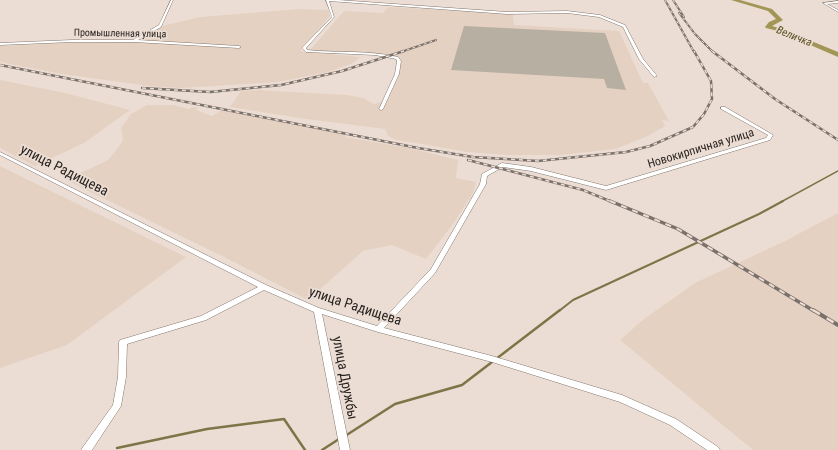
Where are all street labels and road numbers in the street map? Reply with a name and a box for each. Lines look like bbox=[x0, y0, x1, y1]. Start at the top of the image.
street label: Промышленная улица bbox=[74, 27, 166, 41]
street label: Новокирпичная улица bbox=[646, 126, 756, 172]
street label: улица Радищева bbox=[17, 142, 111, 200]
street label: улица Радищева bbox=[306, 284, 404, 330]
street label: улица Дружбы bbox=[328, 335, 360, 421]

